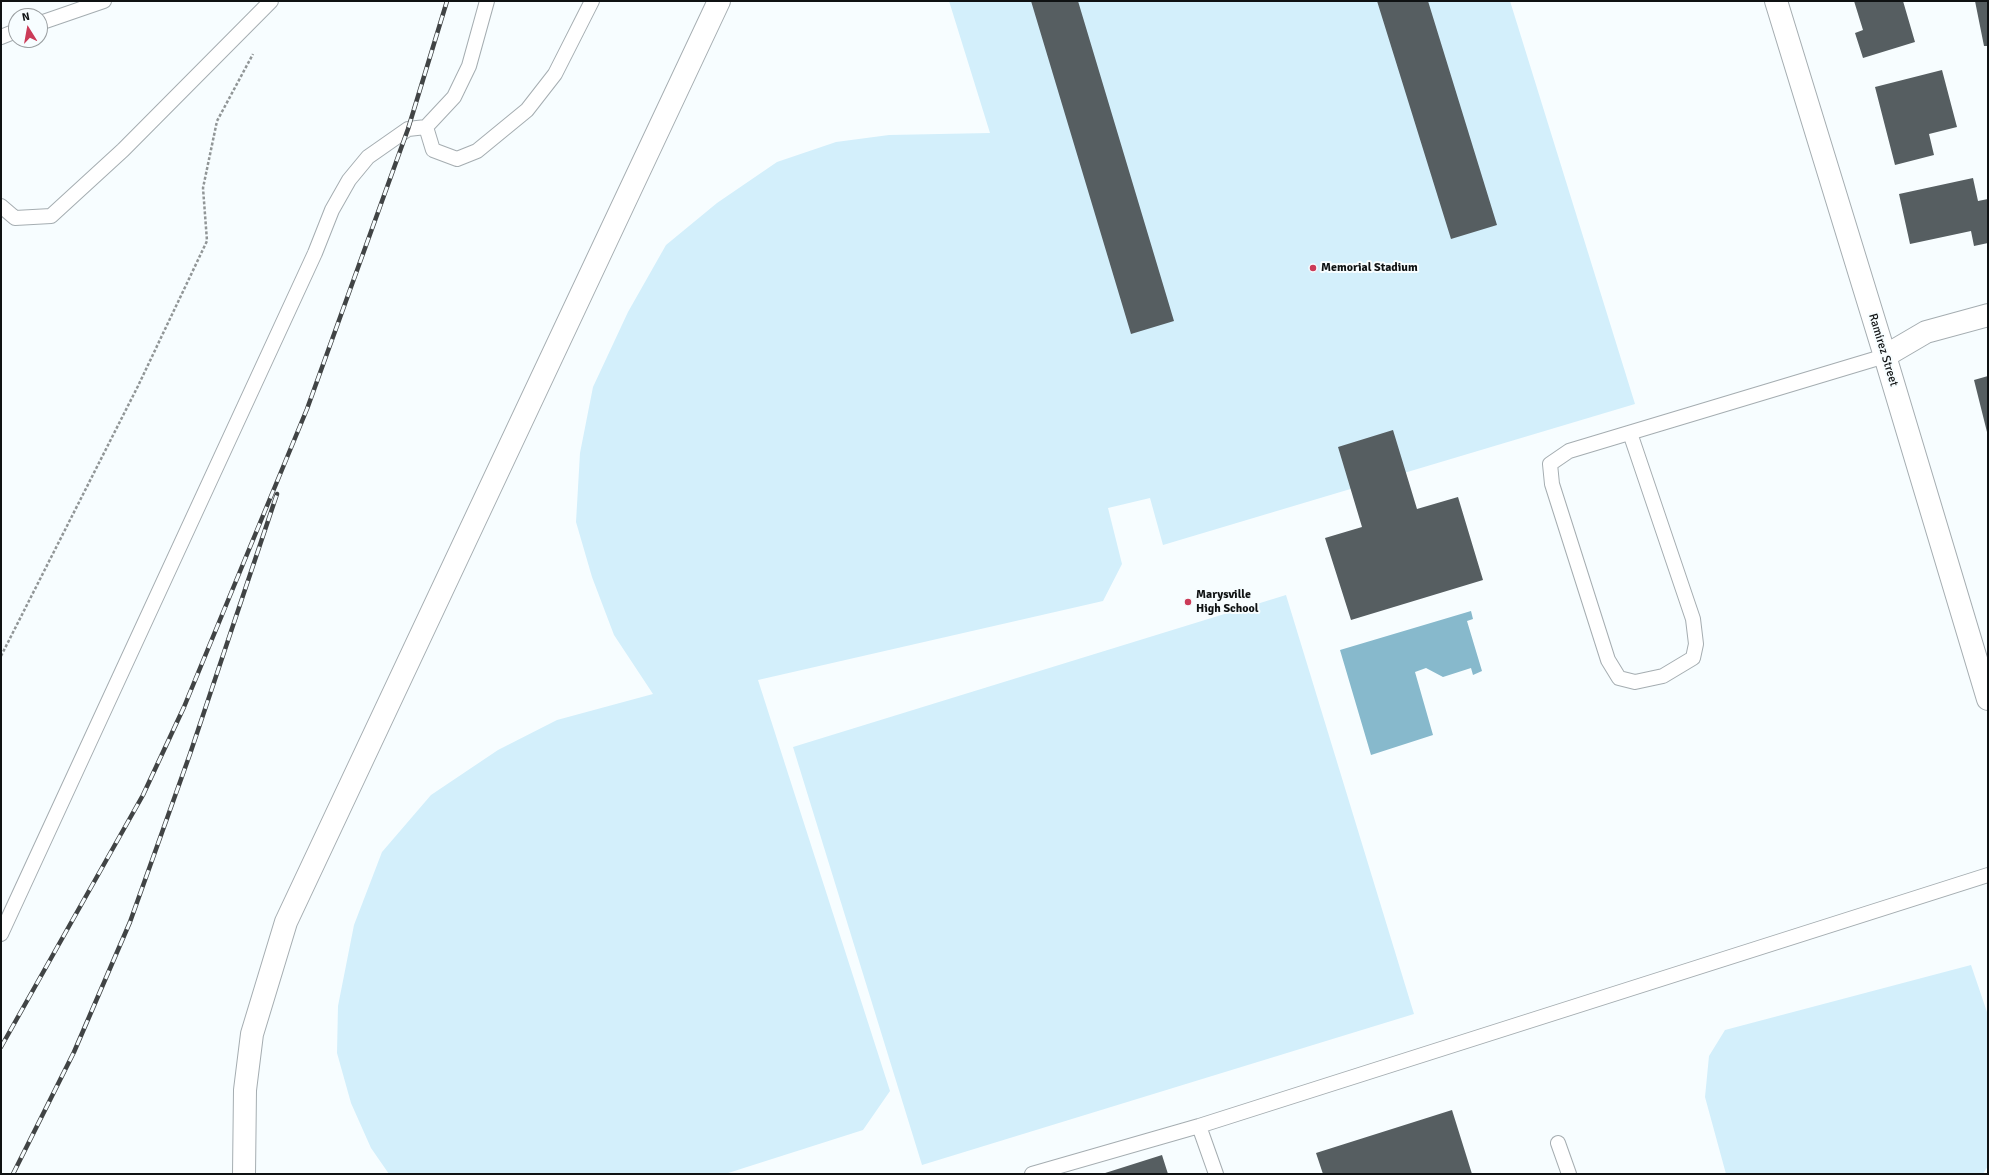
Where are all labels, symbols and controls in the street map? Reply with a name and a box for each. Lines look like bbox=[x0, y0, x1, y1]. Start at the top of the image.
north arrow bbox=[8, 8, 48, 48]
text: N bbox=[21, 10, 31, 24]
place label: Memorial Stadium bbox=[1321, 261, 1418, 275]
marker: Memorial Stadium bbox=[1308, 263, 1318, 273]
street label: Ramirez Street bbox=[1865, 312, 1901, 388]
place label: Marysville High School bbox=[1196, 588, 1259, 616]
marker: Marysville High School bbox=[1183, 597, 1193, 607]

